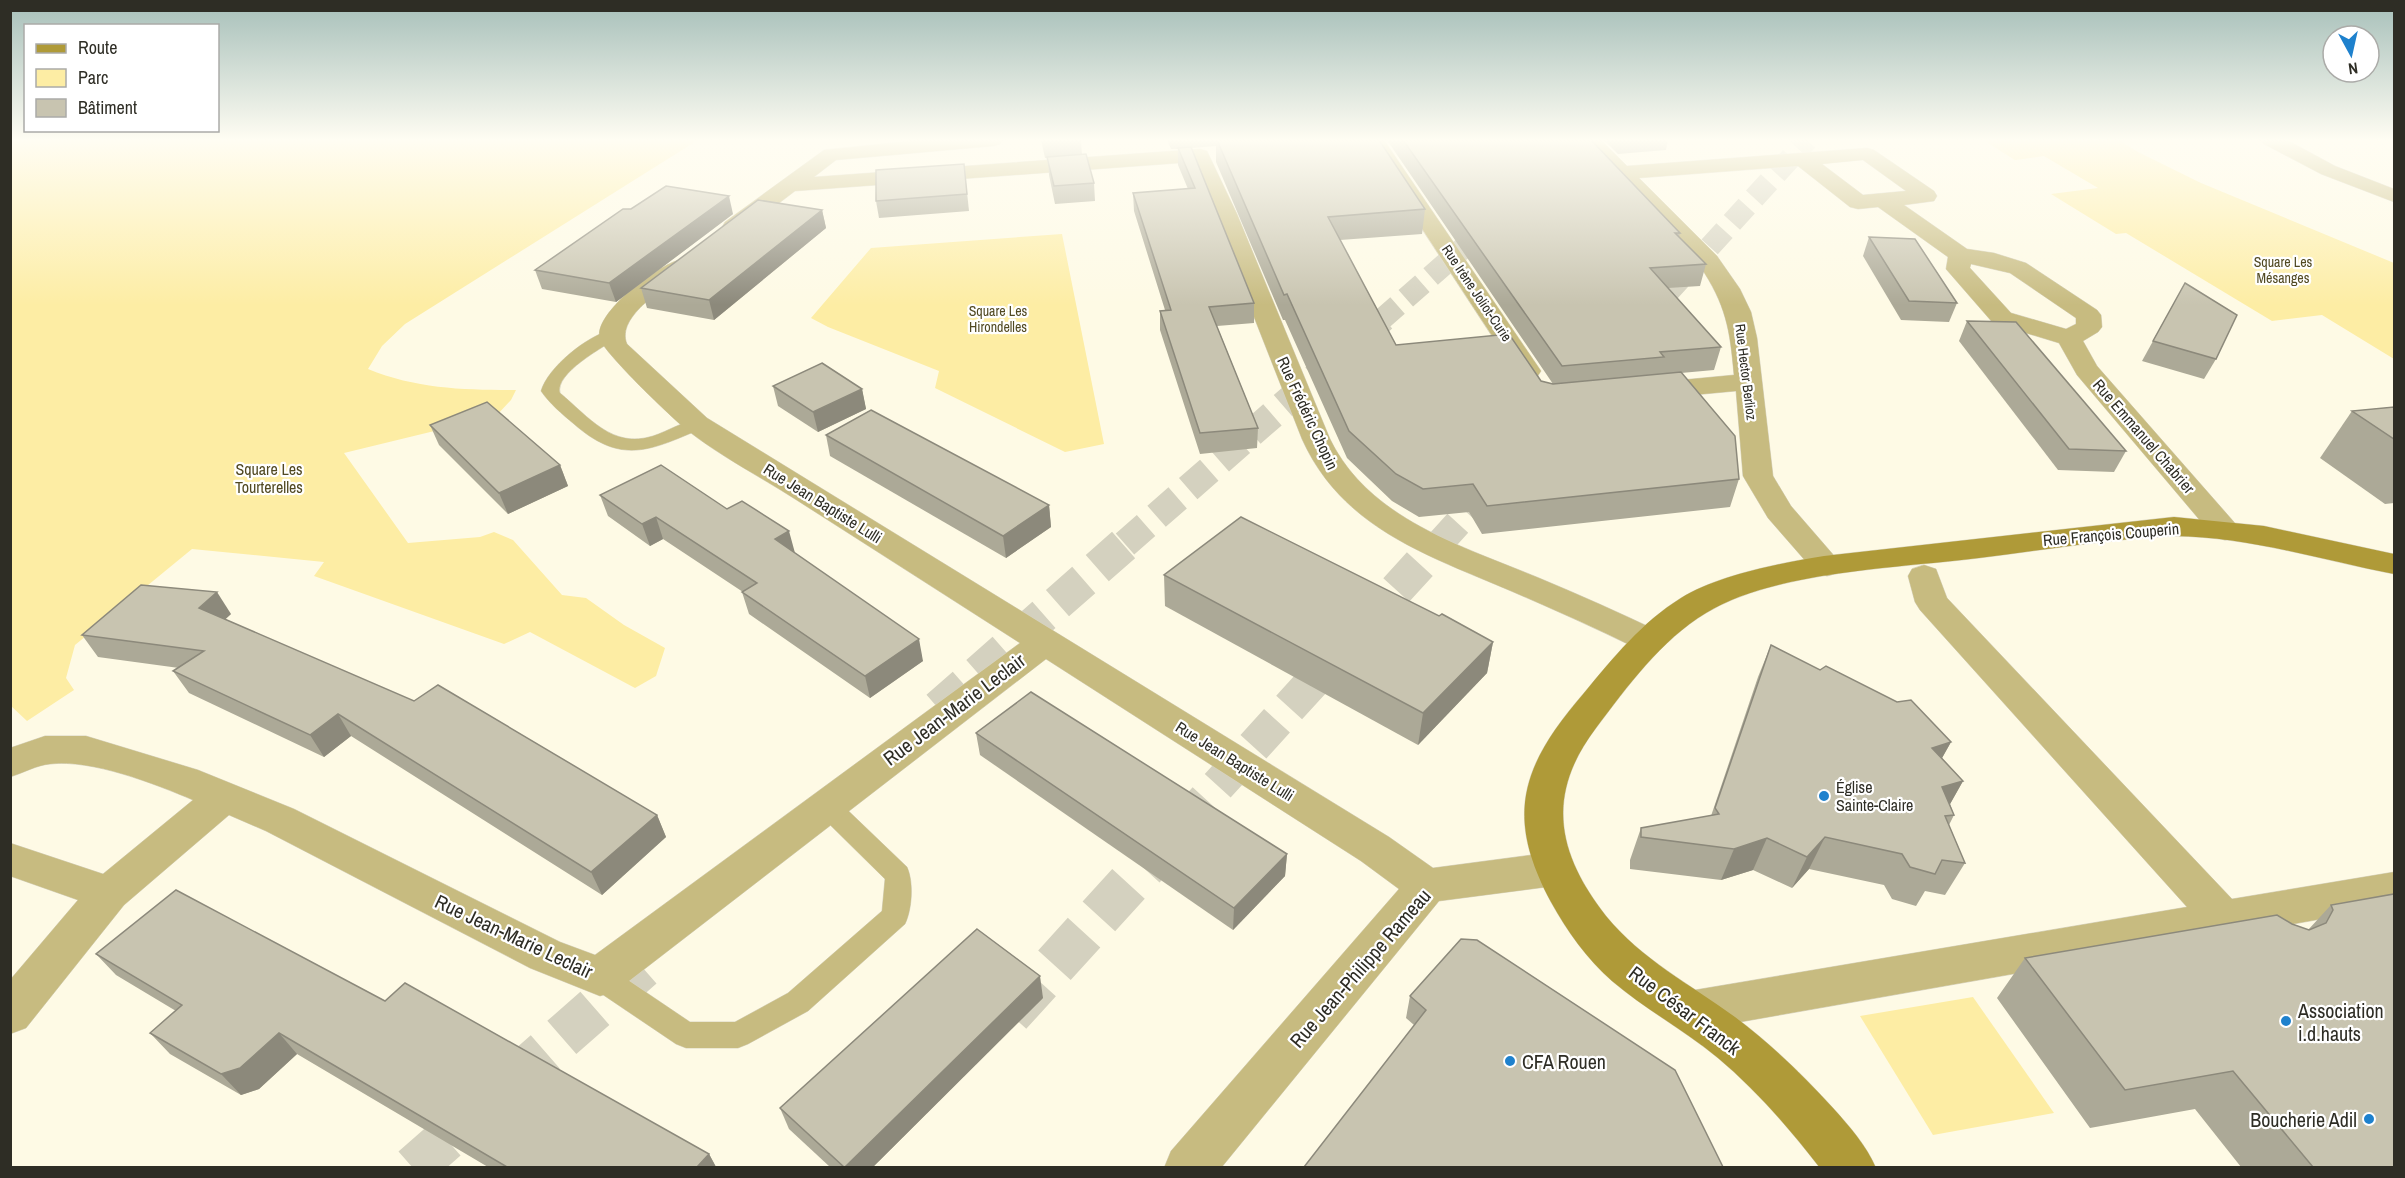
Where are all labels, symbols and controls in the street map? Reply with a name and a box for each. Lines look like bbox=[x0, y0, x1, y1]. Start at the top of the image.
legend bbox=[24, 24, 219, 132]
north arrow bbox=[2321, 24, 2381, 84]
text: Route bbox=[78, 35, 117, 60]
text: N bbox=[2347, 57, 2359, 80]
text: Parc bbox=[78, 65, 108, 90]
text: Bâtiment bbox=[78, 95, 137, 120]
street label: Rue Irène Joliot-Curie bbox=[1438, 241, 1516, 345]
park label: Square Les Mésanges bbox=[2254, 253, 2313, 287]
park label: Square Les Hirondelles bbox=[969, 302, 1028, 336]
street label: Rue Hector Berlioz bbox=[1731, 323, 1761, 421]
street label: Rue Frédéric Chopin bbox=[1272, 353, 1344, 473]
street label: Rue Emmanuel Chabrier bbox=[2088, 374, 2200, 498]
park label: Square Les Tourterelles bbox=[235, 458, 303, 498]
street label: Rue Jean Baptiste Lulli bbox=[760, 458, 886, 548]
street label: Rue François Couperin bbox=[2042, 517, 2180, 551]
street label: Rue Jean-Marie Leclair bbox=[877, 646, 1031, 771]
street label: Rue Jean Baptiste Lulli bbox=[1172, 716, 1298, 806]
place label: Église Sainte-Claire bbox=[1836, 776, 1913, 816]
marker: Église Sainte-Claire bbox=[1817, 789, 1831, 803]
street label: Rue Jean-Philippe Rameau bbox=[1283, 883, 1437, 1053]
street label: Rue Jean-Marie Leclair bbox=[431, 888, 598, 985]
street label: Rue César Franck bbox=[1624, 959, 1747, 1061]
place label: Association i.d.hauts bbox=[2297, 997, 2384, 1047]
marker: Association i.d.hauts bbox=[2279, 1014, 2293, 1028]
place label: CFA Rouen bbox=[1522, 1048, 1606, 1075]
marker: CFA Rouen bbox=[1503, 1054, 1517, 1068]
place label: Boucherie Adil bbox=[2250, 1106, 2357, 1133]
marker: Boucherie Adil bbox=[2362, 1112, 2376, 1126]

